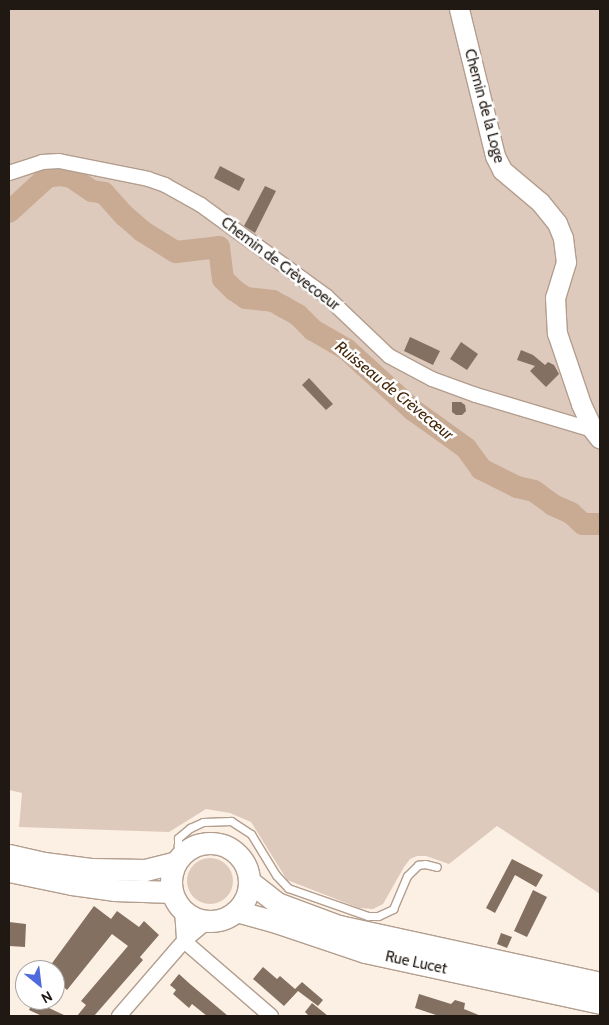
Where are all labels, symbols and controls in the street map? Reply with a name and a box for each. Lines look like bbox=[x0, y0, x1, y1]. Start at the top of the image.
street label: Chemin de la Loge bbox=[460, 47, 508, 165]
street label: Chemin de Crèvecoeur bbox=[217, 213, 343, 315]
water label: Ruisseau de Crèvecœur bbox=[331, 337, 457, 445]
street label: Rue Lucet bbox=[384, 948, 448, 978]
north arrow bbox=[15, 960, 65, 1010]
text: N bbox=[38, 987, 55, 1008]

